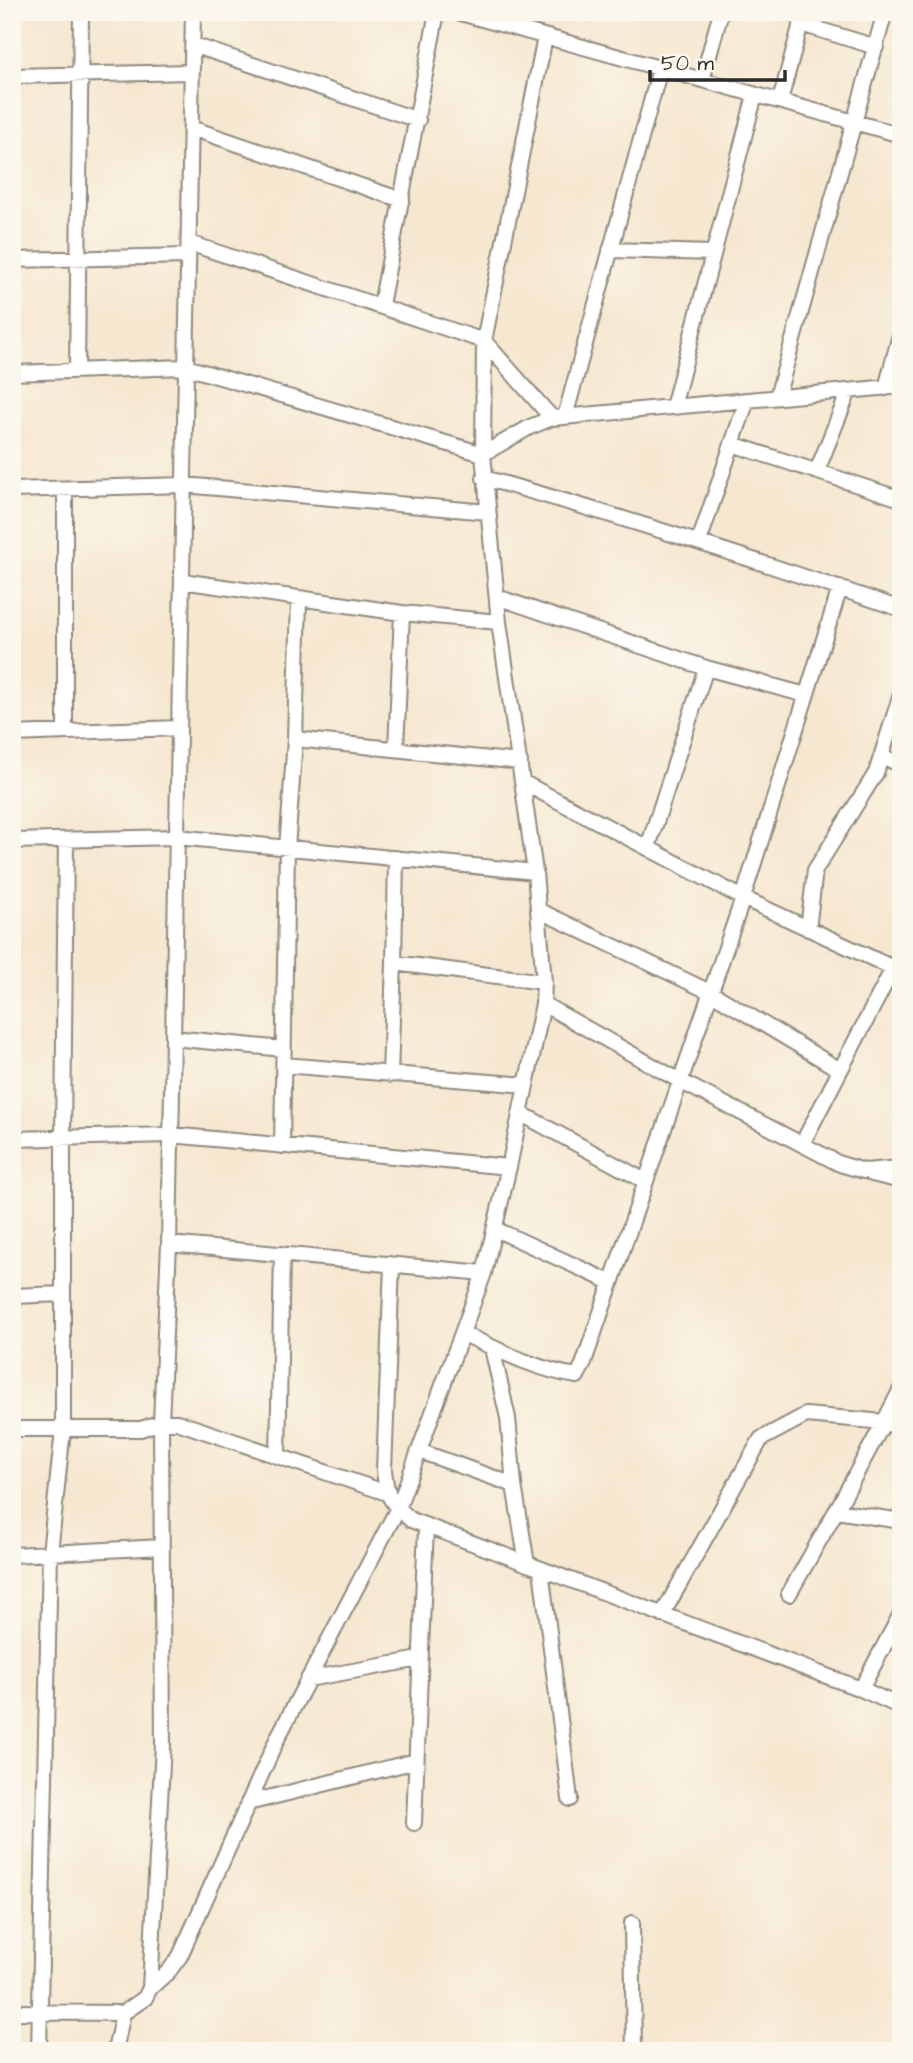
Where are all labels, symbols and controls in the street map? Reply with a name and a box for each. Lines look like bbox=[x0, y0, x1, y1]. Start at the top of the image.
scale bar bbox=[650, 38, 785, 82]
text: 50 m bbox=[661, 49, 715, 78]

